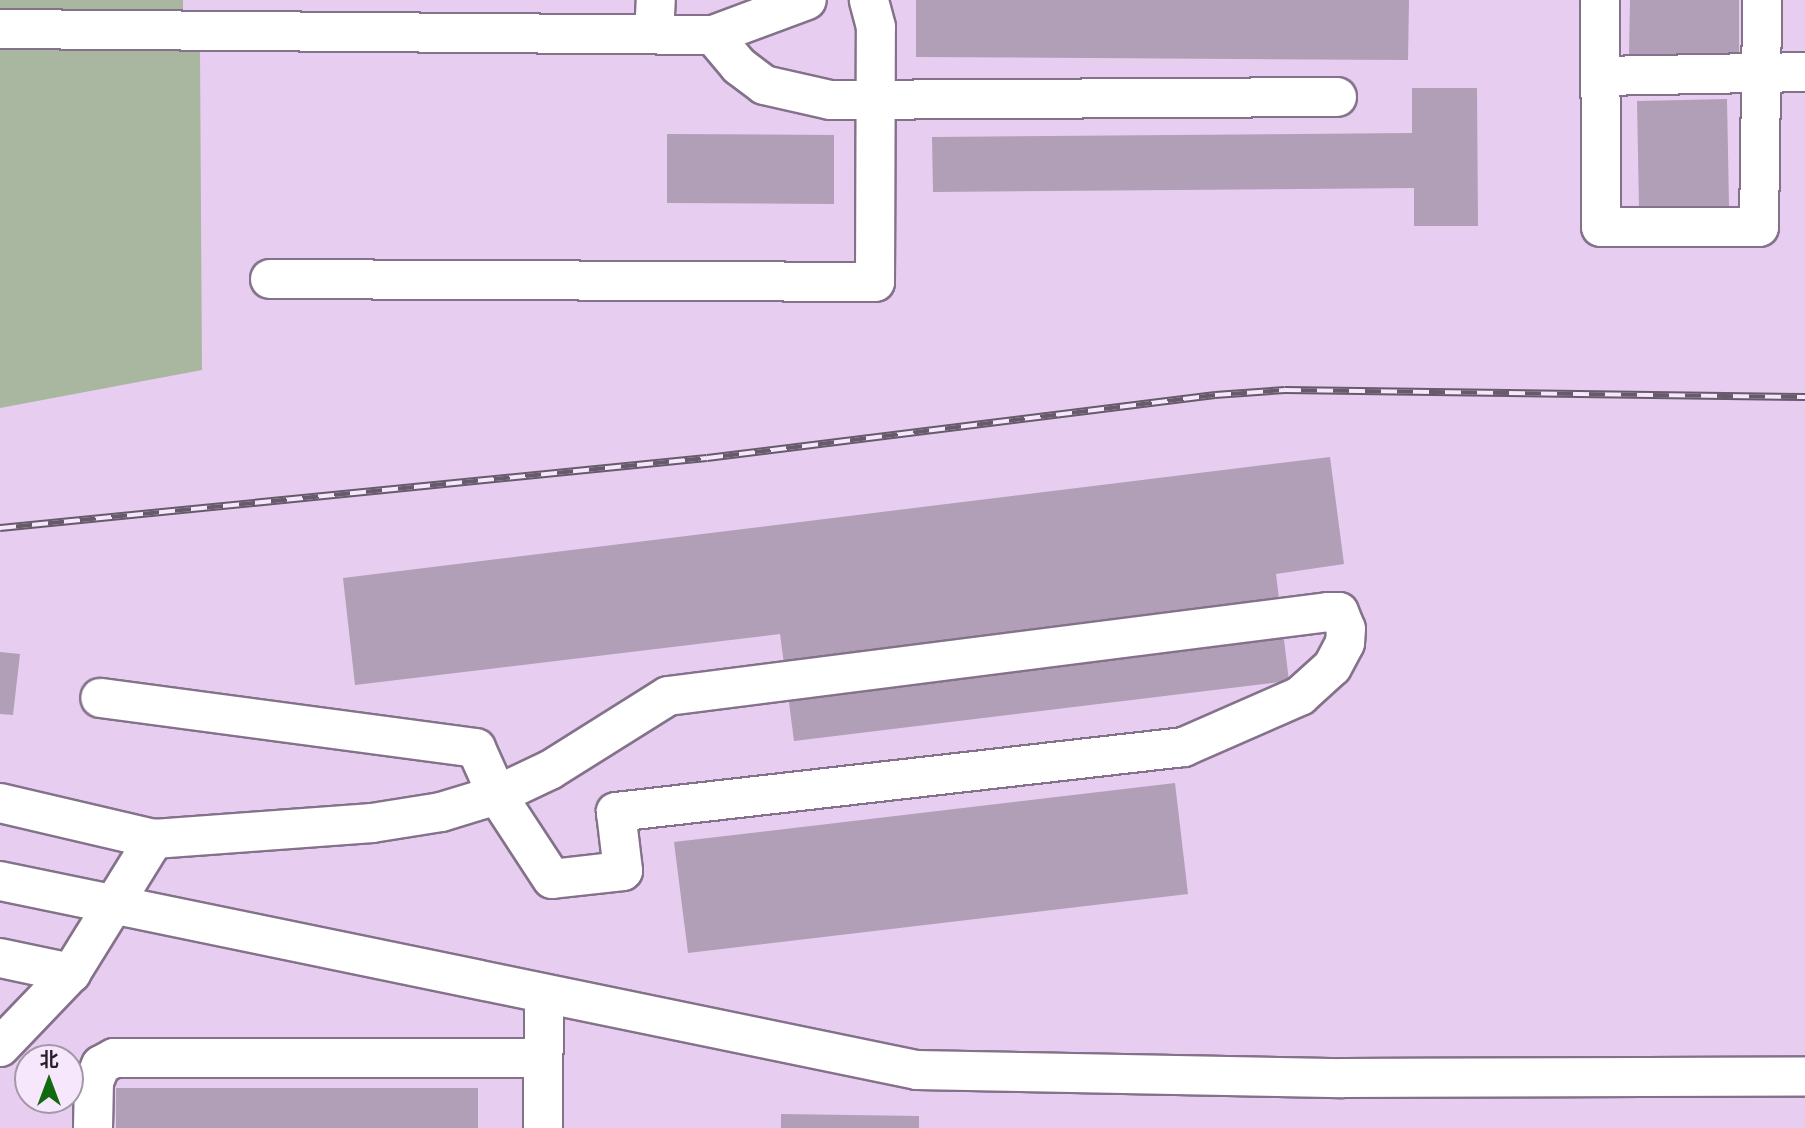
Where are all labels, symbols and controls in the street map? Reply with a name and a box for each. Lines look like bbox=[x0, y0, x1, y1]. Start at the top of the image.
north arrow bbox=[14, 1044, 84, 1114]
text: 北 bbox=[39, 1047, 59, 1073]

